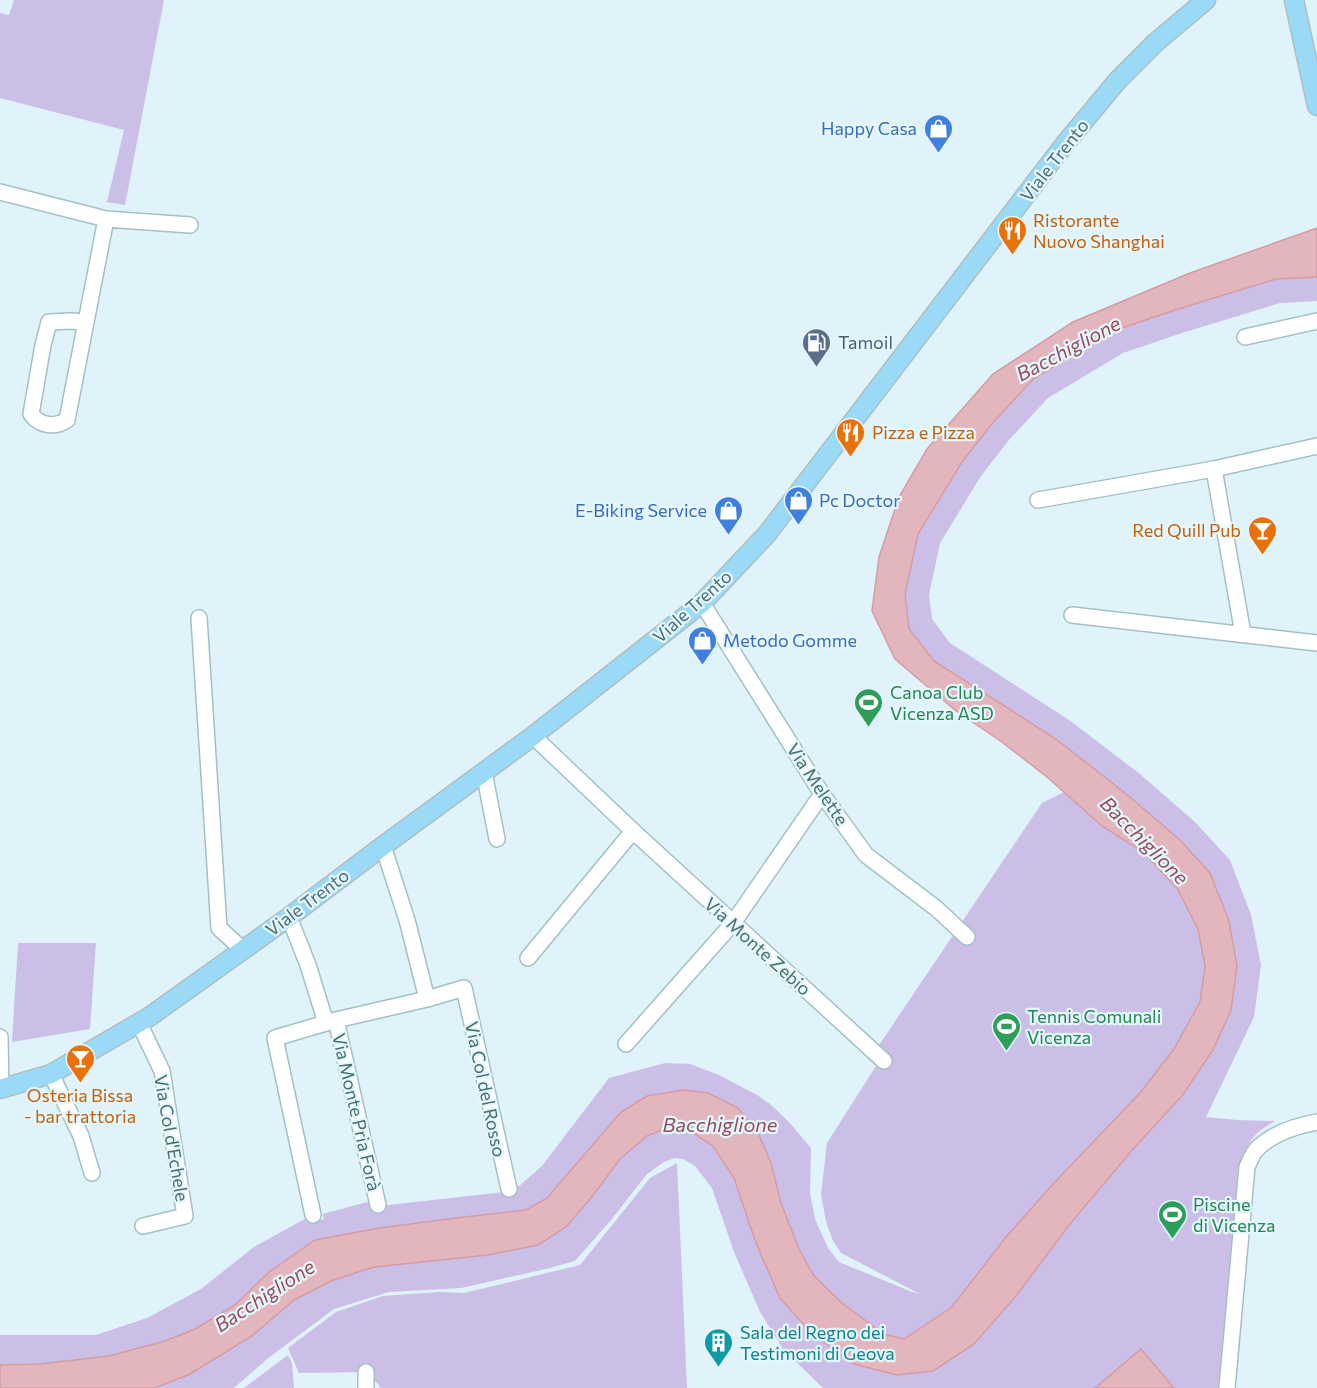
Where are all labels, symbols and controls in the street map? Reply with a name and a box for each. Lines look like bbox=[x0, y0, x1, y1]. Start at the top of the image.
shop icon: Happy Casa bbox=[922, 112, 954, 154]
street label: Viale Trento bbox=[1015, 114, 1093, 206]
place label: Happy Casa bbox=[821, 117, 917, 139]
place label: Ristorante Nuovo Shanghai bbox=[1033, 209, 1165, 252]
restaurant icon: Ristorante Nuovo Shanghai bbox=[996, 214, 1028, 256]
water label: Bacchiglione bbox=[1012, 310, 1125, 386]
fuel station icon: Tamoil bbox=[801, 326, 833, 368]
place label: Tamoil bbox=[838, 331, 893, 353]
restaurant icon: Pizza e Pizza bbox=[835, 416, 867, 458]
place label: Pizza e Pizza bbox=[872, 421, 975, 443]
shop icon: Pc Doctor bbox=[782, 484, 814, 526]
place label: Pc Doctor bbox=[819, 489, 900, 511]
shop icon: E-Biking Service bbox=[712, 494, 744, 536]
place label: E-Biking Service bbox=[575, 499, 707, 521]
bar icon: Red Quill Pub bbox=[1246, 514, 1278, 556]
place label: Red Quill Pub bbox=[1132, 519, 1241, 541]
street label: Viale Trento bbox=[648, 565, 736, 647]
shop icon: Metodo Gomme bbox=[686, 624, 718, 666]
place label: Metodo Gomme bbox=[723, 629, 857, 651]
place label: Canoa Club Vicenza ASD bbox=[890, 681, 994, 724]
sports icon: Canoa Club Vicenza ASD bbox=[853, 686, 885, 728]
street label: Via Melette bbox=[782, 739, 854, 829]
water label: Bacchiglione bbox=[1096, 791, 1194, 889]
street label: Viale Trento bbox=[261, 864, 353, 940]
street label: Via Monte Zebio bbox=[700, 892, 816, 1000]
place label: Tennis Comunali Vicenza bbox=[1027, 1005, 1161, 1048]
sports icon: Tennis Comunali Vicenza bbox=[990, 1010, 1022, 1052]
street label: Via Col del Rosso bbox=[461, 1019, 511, 1159]
street label: Via Monte Pria Forà bbox=[328, 1031, 386, 1193]
bar icon: Osteria Bissa - bar trattoria bbox=[64, 1042, 96, 1084]
street label: Via Col d'Echele bbox=[150, 1073, 194, 1203]
place label: Osteria Bissa - bar trattoria bbox=[24, 1084, 136, 1127]
water label: Bacchiglione bbox=[663, 1112, 778, 1136]
place label: Piscine di Vicenza bbox=[1193, 1193, 1276, 1236]
sports icon: Piscine di Vicenza bbox=[1156, 1198, 1188, 1240]
water label: Bacchiglione bbox=[209, 1253, 319, 1336]
place label: Sala del Regno dei Testimoni di Geova bbox=[740, 1321, 895, 1364]
building icon: Sala del Regno dei Testimoni di Geova bbox=[703, 1326, 735, 1368]

